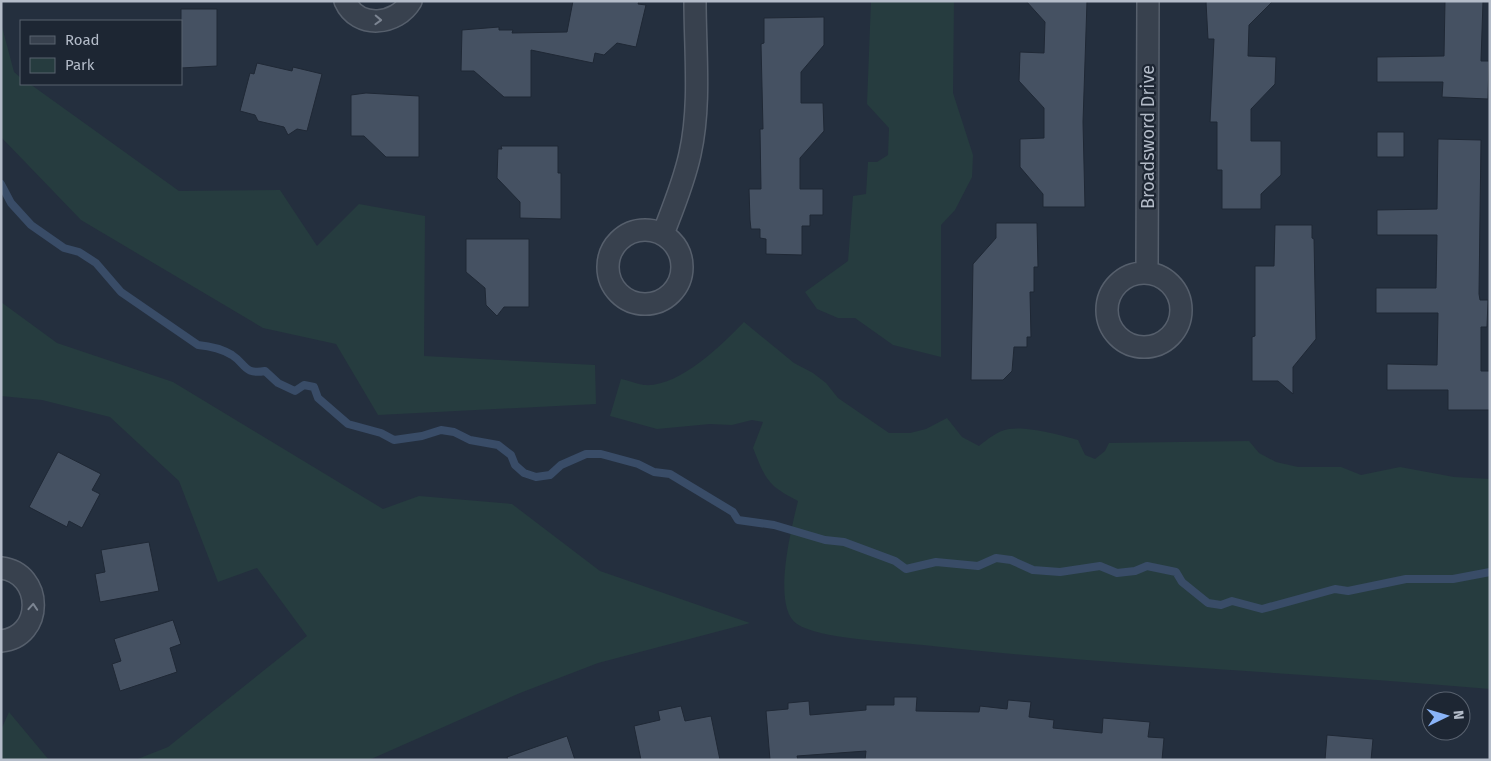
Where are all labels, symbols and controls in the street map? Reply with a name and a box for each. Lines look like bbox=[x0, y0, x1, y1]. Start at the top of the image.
one-way arrow bbox=[374, 15, 382, 25]
legend bbox=[20, 20, 182, 85]
text: Road bbox=[65, 31, 100, 49]
text: Park bbox=[65, 56, 95, 74]
street label: Broadsword Drive bbox=[1137, 65, 1159, 209]
one-way arrow bbox=[27, 602, 38, 610]
north arrow bbox=[1421, 691, 1471, 741]
text: N bbox=[1450, 710, 1467, 720]

